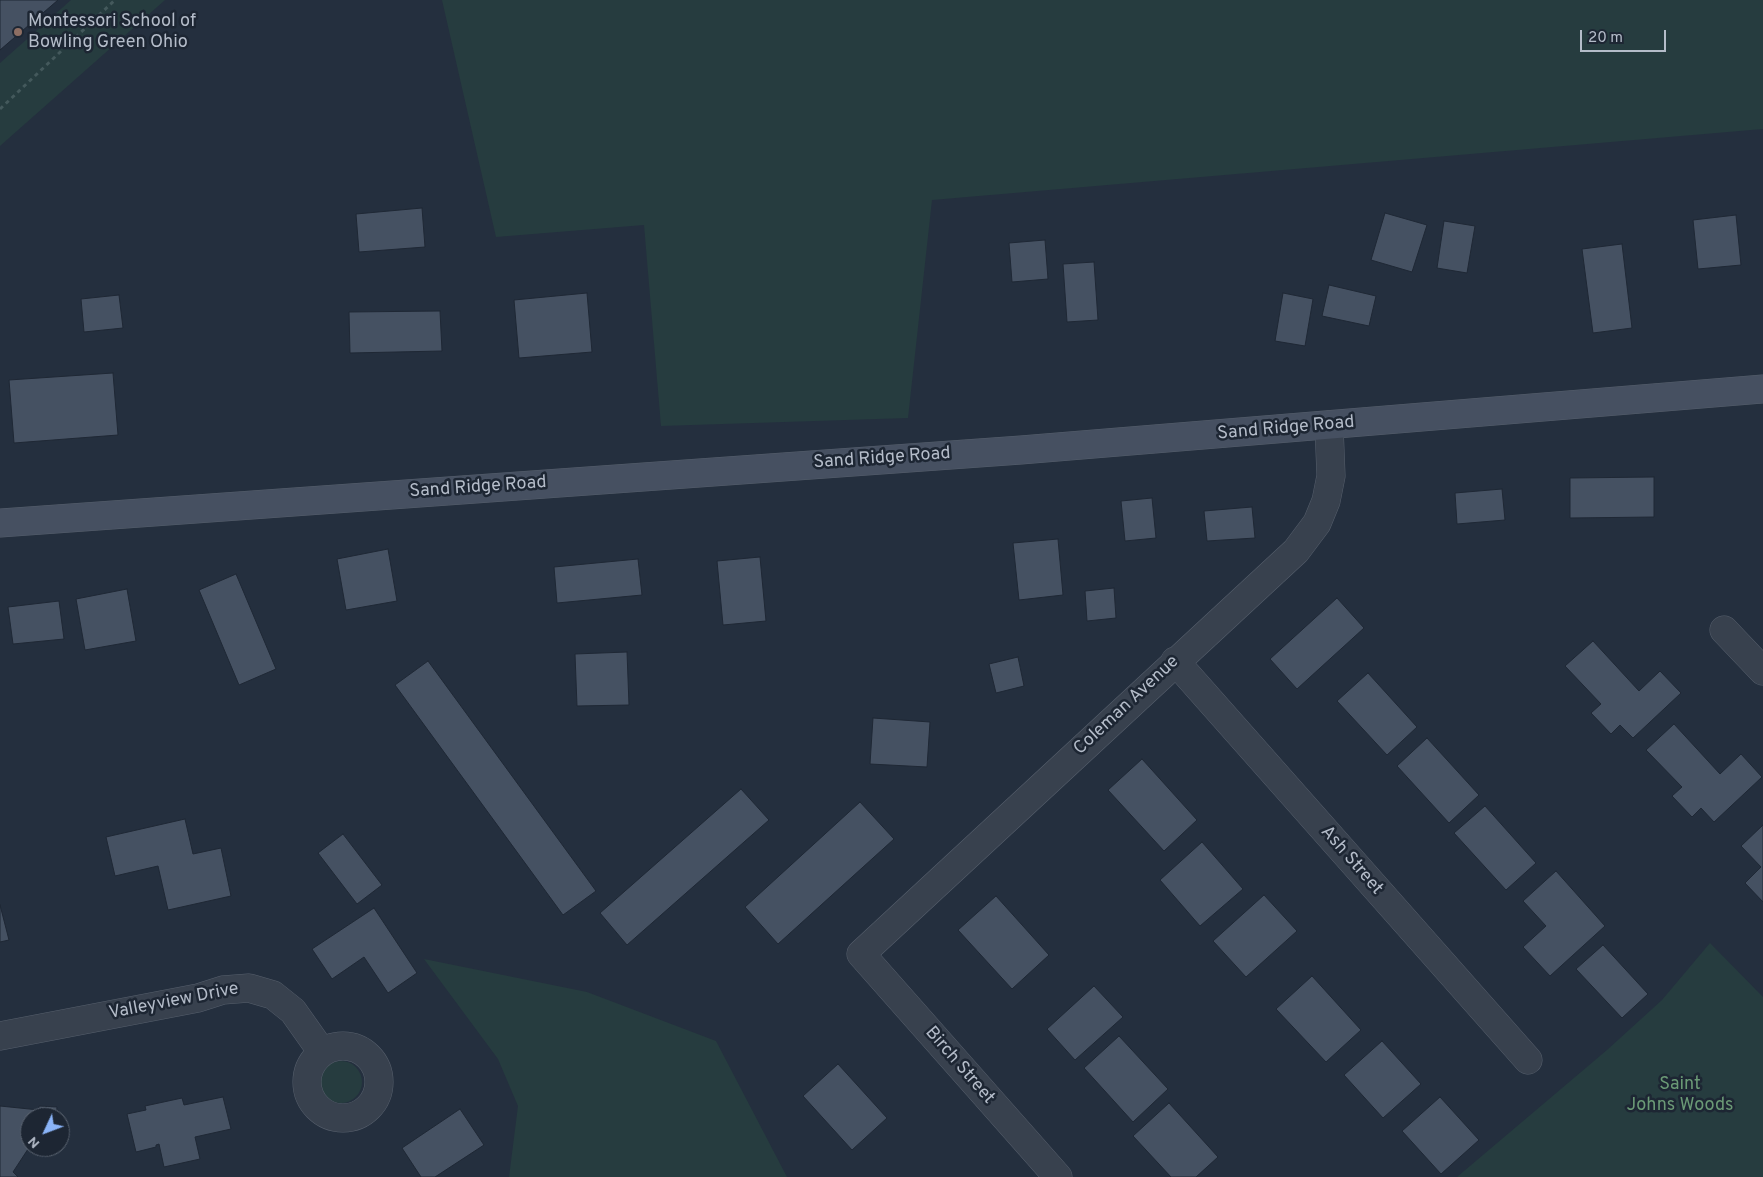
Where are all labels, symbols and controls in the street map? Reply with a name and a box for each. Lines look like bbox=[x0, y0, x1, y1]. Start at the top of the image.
place label: Montessori School of Bowling Green Ohio bbox=[28, 11, 196, 54]
scale bar bbox=[1583, 20, 1669, 52]
marker: Montessori School of Bowling Green Ohio bbox=[12, 26, 24, 38]
text: 20 m bbox=[1588, 29, 1623, 48]
street label: Sand Ridge Road bbox=[1217, 412, 1355, 446]
street label: Sand Ridge Road bbox=[813, 443, 951, 475]
street label: Sand Ridge Road bbox=[409, 472, 547, 504]
street label: Coleman Avenue bbox=[1070, 652, 1184, 760]
street label: Ash Street bbox=[1315, 822, 1387, 900]
street label: Valleyview Drive bbox=[107, 979, 241, 1025]
street label: Birch Street bbox=[919, 1023, 999, 1109]
park label: Saint Johns Woods bbox=[1626, 1074, 1734, 1116]
north arrow bbox=[20, 1107, 70, 1157]
text: N bbox=[25, 1132, 44, 1151]

